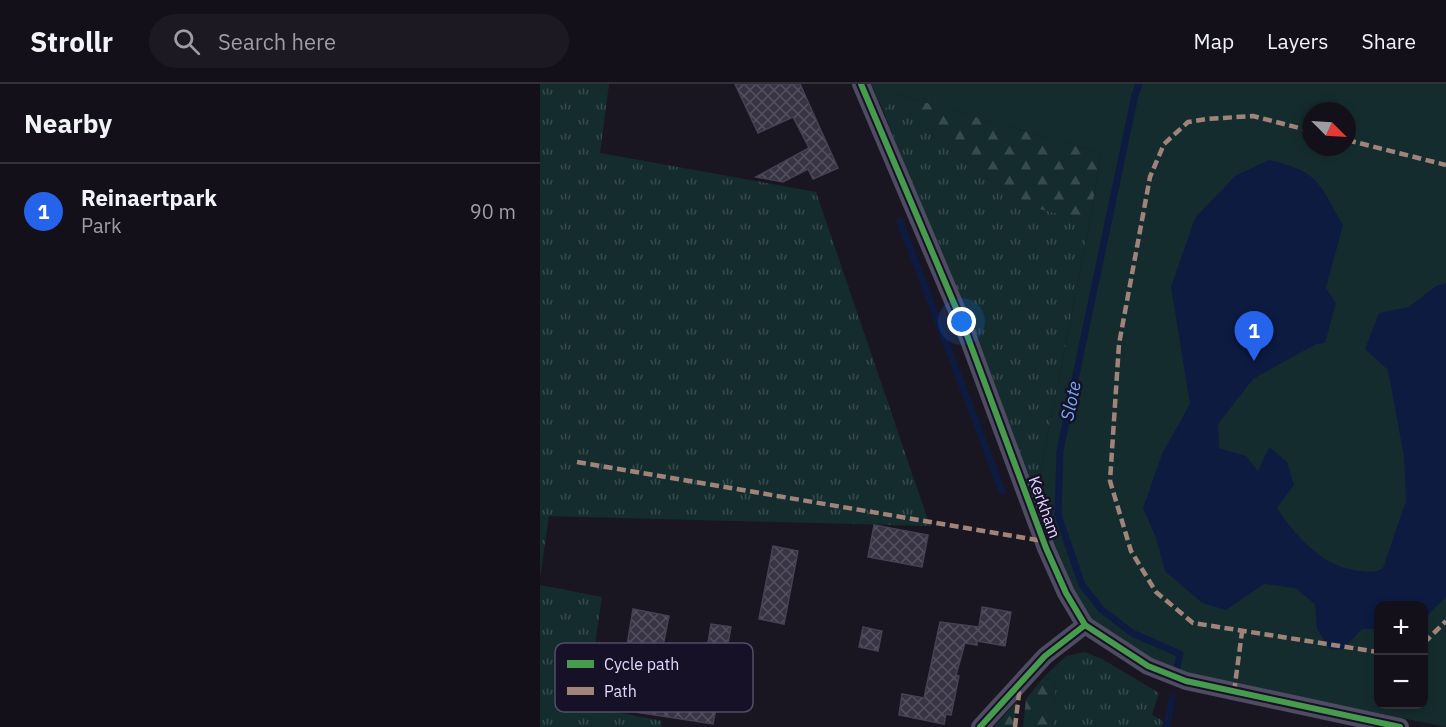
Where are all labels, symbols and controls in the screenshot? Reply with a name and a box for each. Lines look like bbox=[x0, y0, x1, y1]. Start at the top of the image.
search box bbox=[149, 14, 569, 68]
text: Strollr bbox=[30, 23, 113, 60]
icon: search bbox=[170, 25, 203, 58]
text: Search here bbox=[218, 27, 336, 56]
text: Map bbox=[1194, 27, 1234, 55]
text: Layers bbox=[1267, 27, 1329, 55]
text: Share bbox=[1362, 27, 1416, 55]
north arrow bbox=[1302, 102, 1356, 156]
text: Nearby bbox=[24, 106, 112, 140]
text: Reinaertpark bbox=[81, 183, 217, 212]
text: 1 bbox=[38, 198, 50, 225]
text: 90 m bbox=[470, 198, 516, 225]
text: Park bbox=[81, 212, 121, 239]
your location bbox=[947, 307, 976, 336]
pin: 1 bbox=[1234, 312, 1274, 361]
water label: Slote bbox=[1055, 379, 1086, 423]
street label: Kerkham bbox=[1025, 473, 1065, 541]
map controls bbox=[1374, 601, 1428, 709]
button: + bbox=[1374, 601, 1428, 655]
legend bbox=[555, 643, 753, 712]
text: Cycle path bbox=[604, 654, 679, 674]
button: − bbox=[1374, 655, 1428, 709]
text: Path bbox=[604, 681, 637, 701]

